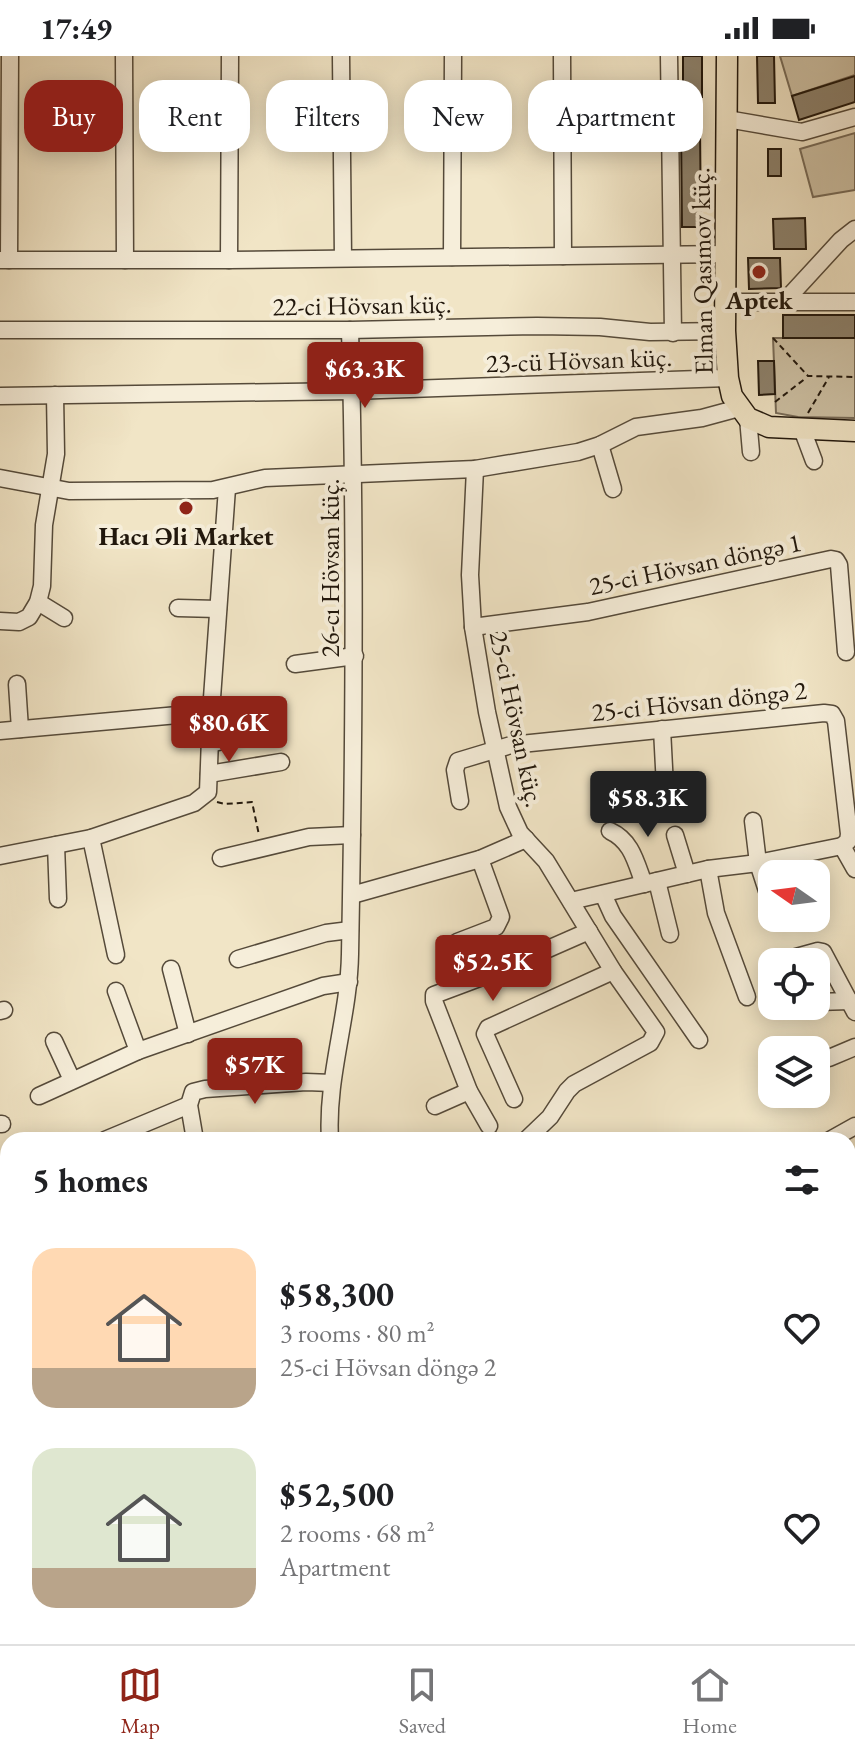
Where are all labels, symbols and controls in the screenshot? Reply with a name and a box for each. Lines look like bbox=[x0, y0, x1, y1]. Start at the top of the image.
text: 17:49 bbox=[40, 9, 112, 48]
chip: Buy bbox=[24, 80, 123, 152]
chip: Rent bbox=[139, 80, 250, 152]
chip: Filters bbox=[266, 80, 388, 152]
chip: New bbox=[404, 80, 512, 152]
chip: Apartment bbox=[528, 80, 703, 152]
street label: Elman Qasımov küç. bbox=[683, 167, 721, 375]
marker: Aptek bbox=[750, 263, 768, 281]
place label: Aptek bbox=[724, 283, 794, 317]
street label: 22-ci Hövsan küç. bbox=[272, 286, 452, 324]
street label: 23-cü Hövsan küç. bbox=[485, 340, 673, 380]
pin: $63.3K bbox=[300, 342, 430, 410]
text: $63.3K bbox=[325, 351, 405, 385]
street label: 26-cı Hövsan küç. bbox=[313, 479, 347, 657]
marker: Hacı Əli Market bbox=[177, 499, 195, 517]
place label: Hacı Əli Market bbox=[98, 519, 274, 553]
street label: 25-ci Hövsan döngə 1 bbox=[586, 525, 804, 603]
street label: 25-ci Hövsan küç. bbox=[482, 628, 552, 810]
street label: 25-ci Hövsan döngə 2 bbox=[590, 673, 809, 729]
pin: $80.6K bbox=[164, 696, 294, 764]
text: $80.6K bbox=[189, 705, 269, 739]
pin: $58.3K bbox=[583, 771, 713, 839]
text: $58.3K bbox=[608, 780, 688, 814]
north arrow bbox=[758, 860, 830, 932]
map controls bbox=[758, 860, 830, 1108]
pin: $52.5K bbox=[428, 935, 558, 1003]
text: $52.5K bbox=[453, 944, 533, 978]
button: locate bbox=[758, 948, 830, 1020]
button: layers bbox=[758, 1036, 830, 1108]
pin: $57K bbox=[208, 1038, 302, 1106]
text: $57K bbox=[225, 1047, 285, 1081]
text: 5 homes bbox=[32, 1158, 148, 1202]
icon: filters bbox=[780, 1158, 824, 1202]
text: $58,300 bbox=[280, 1272, 394, 1316]
icon: home bbox=[96, 1280, 192, 1376]
icon: heart bbox=[780, 1306, 824, 1350]
text: 3 rooms · 80 m² bbox=[280, 1316, 435, 1350]
text: 25-ci Hövsan döngə 2 bbox=[280, 1350, 496, 1384]
text: $52,500 bbox=[280, 1472, 394, 1516]
icon: home bbox=[96, 1480, 192, 1576]
icon: heart bbox=[780, 1506, 824, 1550]
text: 2 rooms · 68 m² bbox=[280, 1516, 435, 1550]
text: Apartment bbox=[280, 1550, 390, 1584]
tab: Map bbox=[118, 1663, 162, 1740]
tab: Saved bbox=[399, 1663, 446, 1740]
tab: Home bbox=[682, 1663, 737, 1740]

